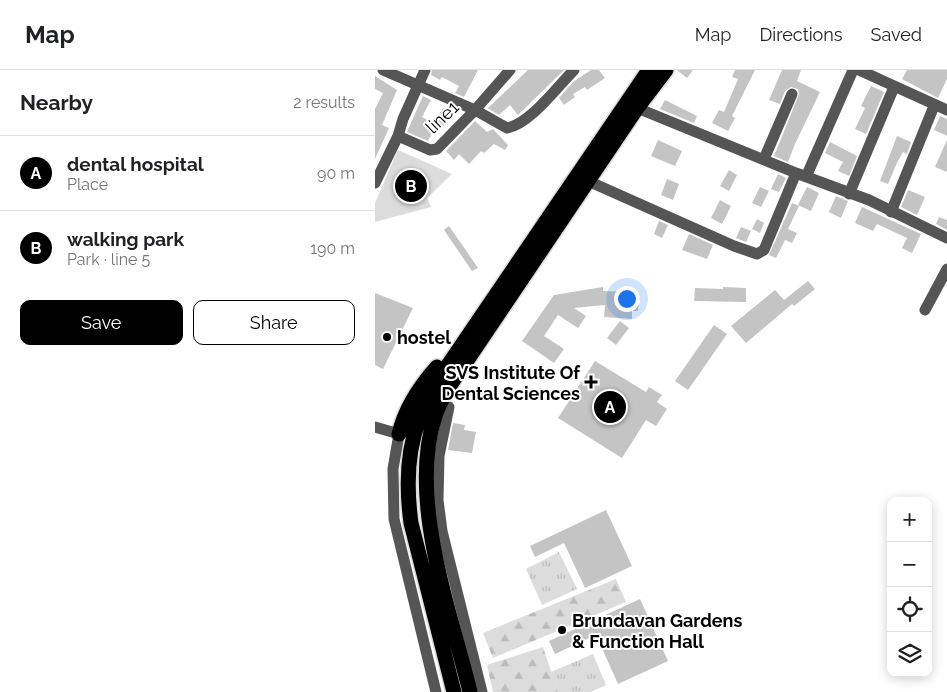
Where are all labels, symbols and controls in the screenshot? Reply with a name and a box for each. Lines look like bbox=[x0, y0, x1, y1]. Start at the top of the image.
text: Map bbox=[25, 20, 75, 49]
text: Map bbox=[695, 24, 731, 45]
text: Directions bbox=[759, 24, 843, 45]
text: Saved bbox=[871, 24, 922, 45]
text: Nearby bbox=[20, 90, 93, 115]
text: 2 results bbox=[293, 93, 355, 112]
street label: line1 bbox=[421, 96, 463, 138]
text: dental hospital bbox=[67, 153, 204, 175]
text: A bbox=[31, 164, 41, 183]
text: 90 m bbox=[317, 164, 355, 183]
pin: B bbox=[395, 167, 427, 205]
text: Place bbox=[67, 175, 108, 194]
text: walking park bbox=[67, 228, 184, 250]
text: B bbox=[31, 239, 41, 258]
text: 190 m bbox=[310, 239, 355, 258]
text: Park · line 5 bbox=[67, 250, 150, 269]
your location bbox=[614, 286, 640, 312]
button: Save bbox=[20, 300, 183, 345]
button: Share bbox=[193, 300, 355, 345]
place label: hostel bbox=[397, 327, 451, 348]
marker: hostel bbox=[381, 331, 393, 343]
place label: SVS Institute Of Dental Sciences bbox=[442, 362, 581, 404]
marker: SVS Institute Of Dental Sciences bbox=[584, 375, 598, 389]
pin: A bbox=[594, 388, 626, 426]
map controls bbox=[887, 497, 932, 677]
button: + bbox=[887, 497, 932, 542]
button: − bbox=[887, 542, 932, 587]
button: locate bbox=[887, 587, 932, 632]
place label: Brundavan Gardens & Function Hall bbox=[572, 610, 742, 652]
marker: Brundavan Gardens & Function Hall bbox=[556, 624, 568, 636]
button: layers bbox=[887, 632, 932, 677]

